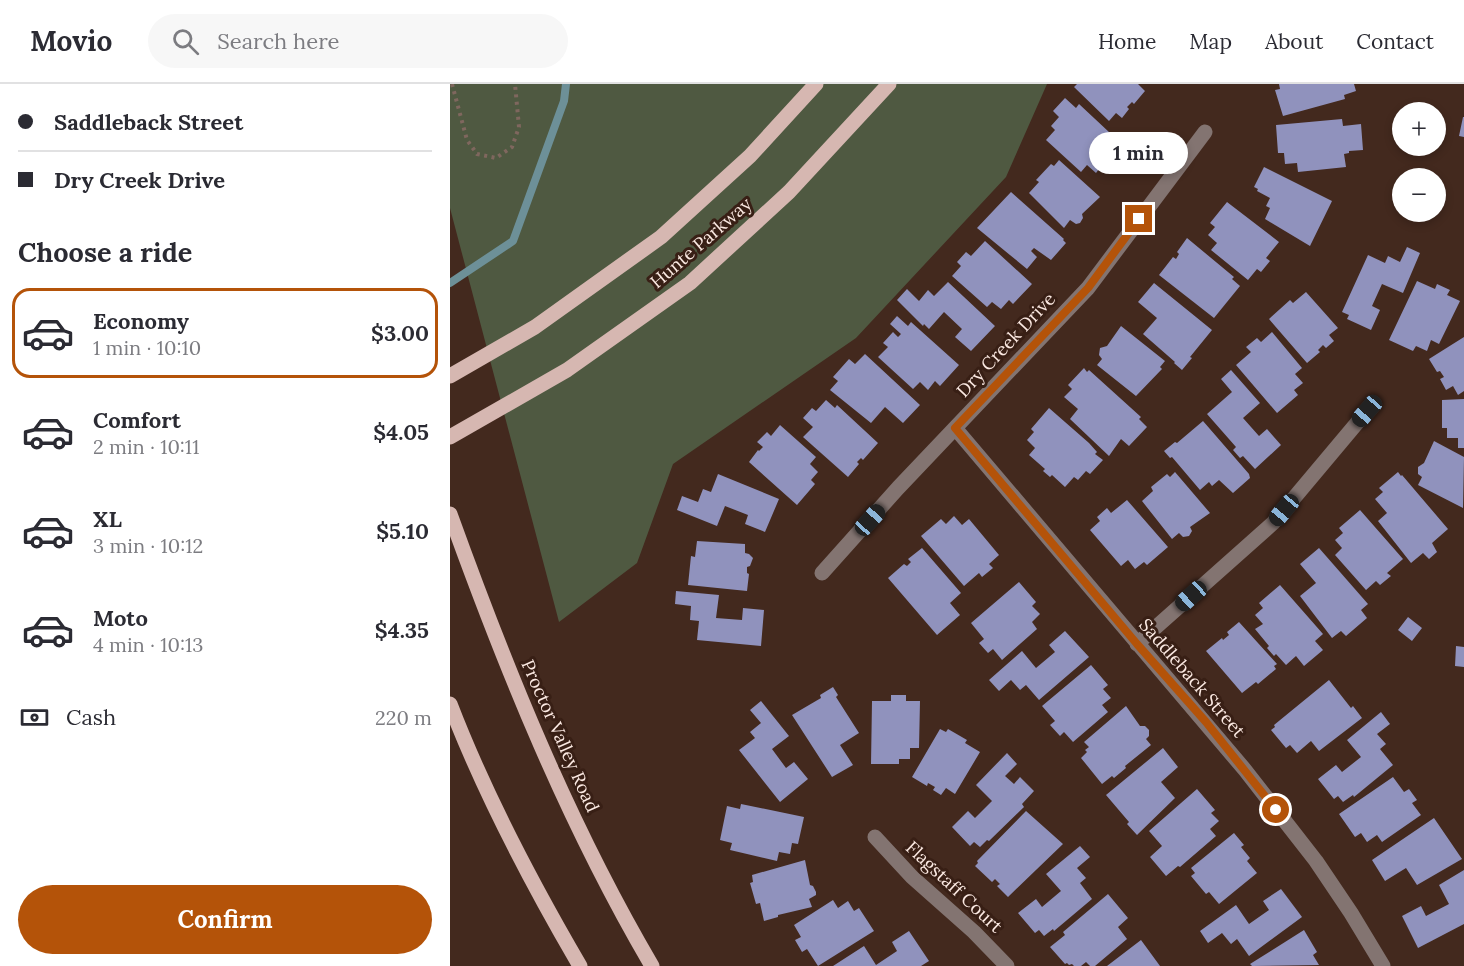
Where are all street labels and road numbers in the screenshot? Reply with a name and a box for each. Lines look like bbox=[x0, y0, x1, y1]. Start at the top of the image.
street label: Hunte Parkway bbox=[645, 192, 756, 293]
street label: Dry Creek Drive bbox=[951, 287, 1060, 402]
street label: Saddleback Street bbox=[1134, 613, 1250, 742]
street label: Proctor Valley Road bbox=[516, 656, 605, 816]
street label: Flagstaff Court bbox=[901, 836, 1008, 937]

